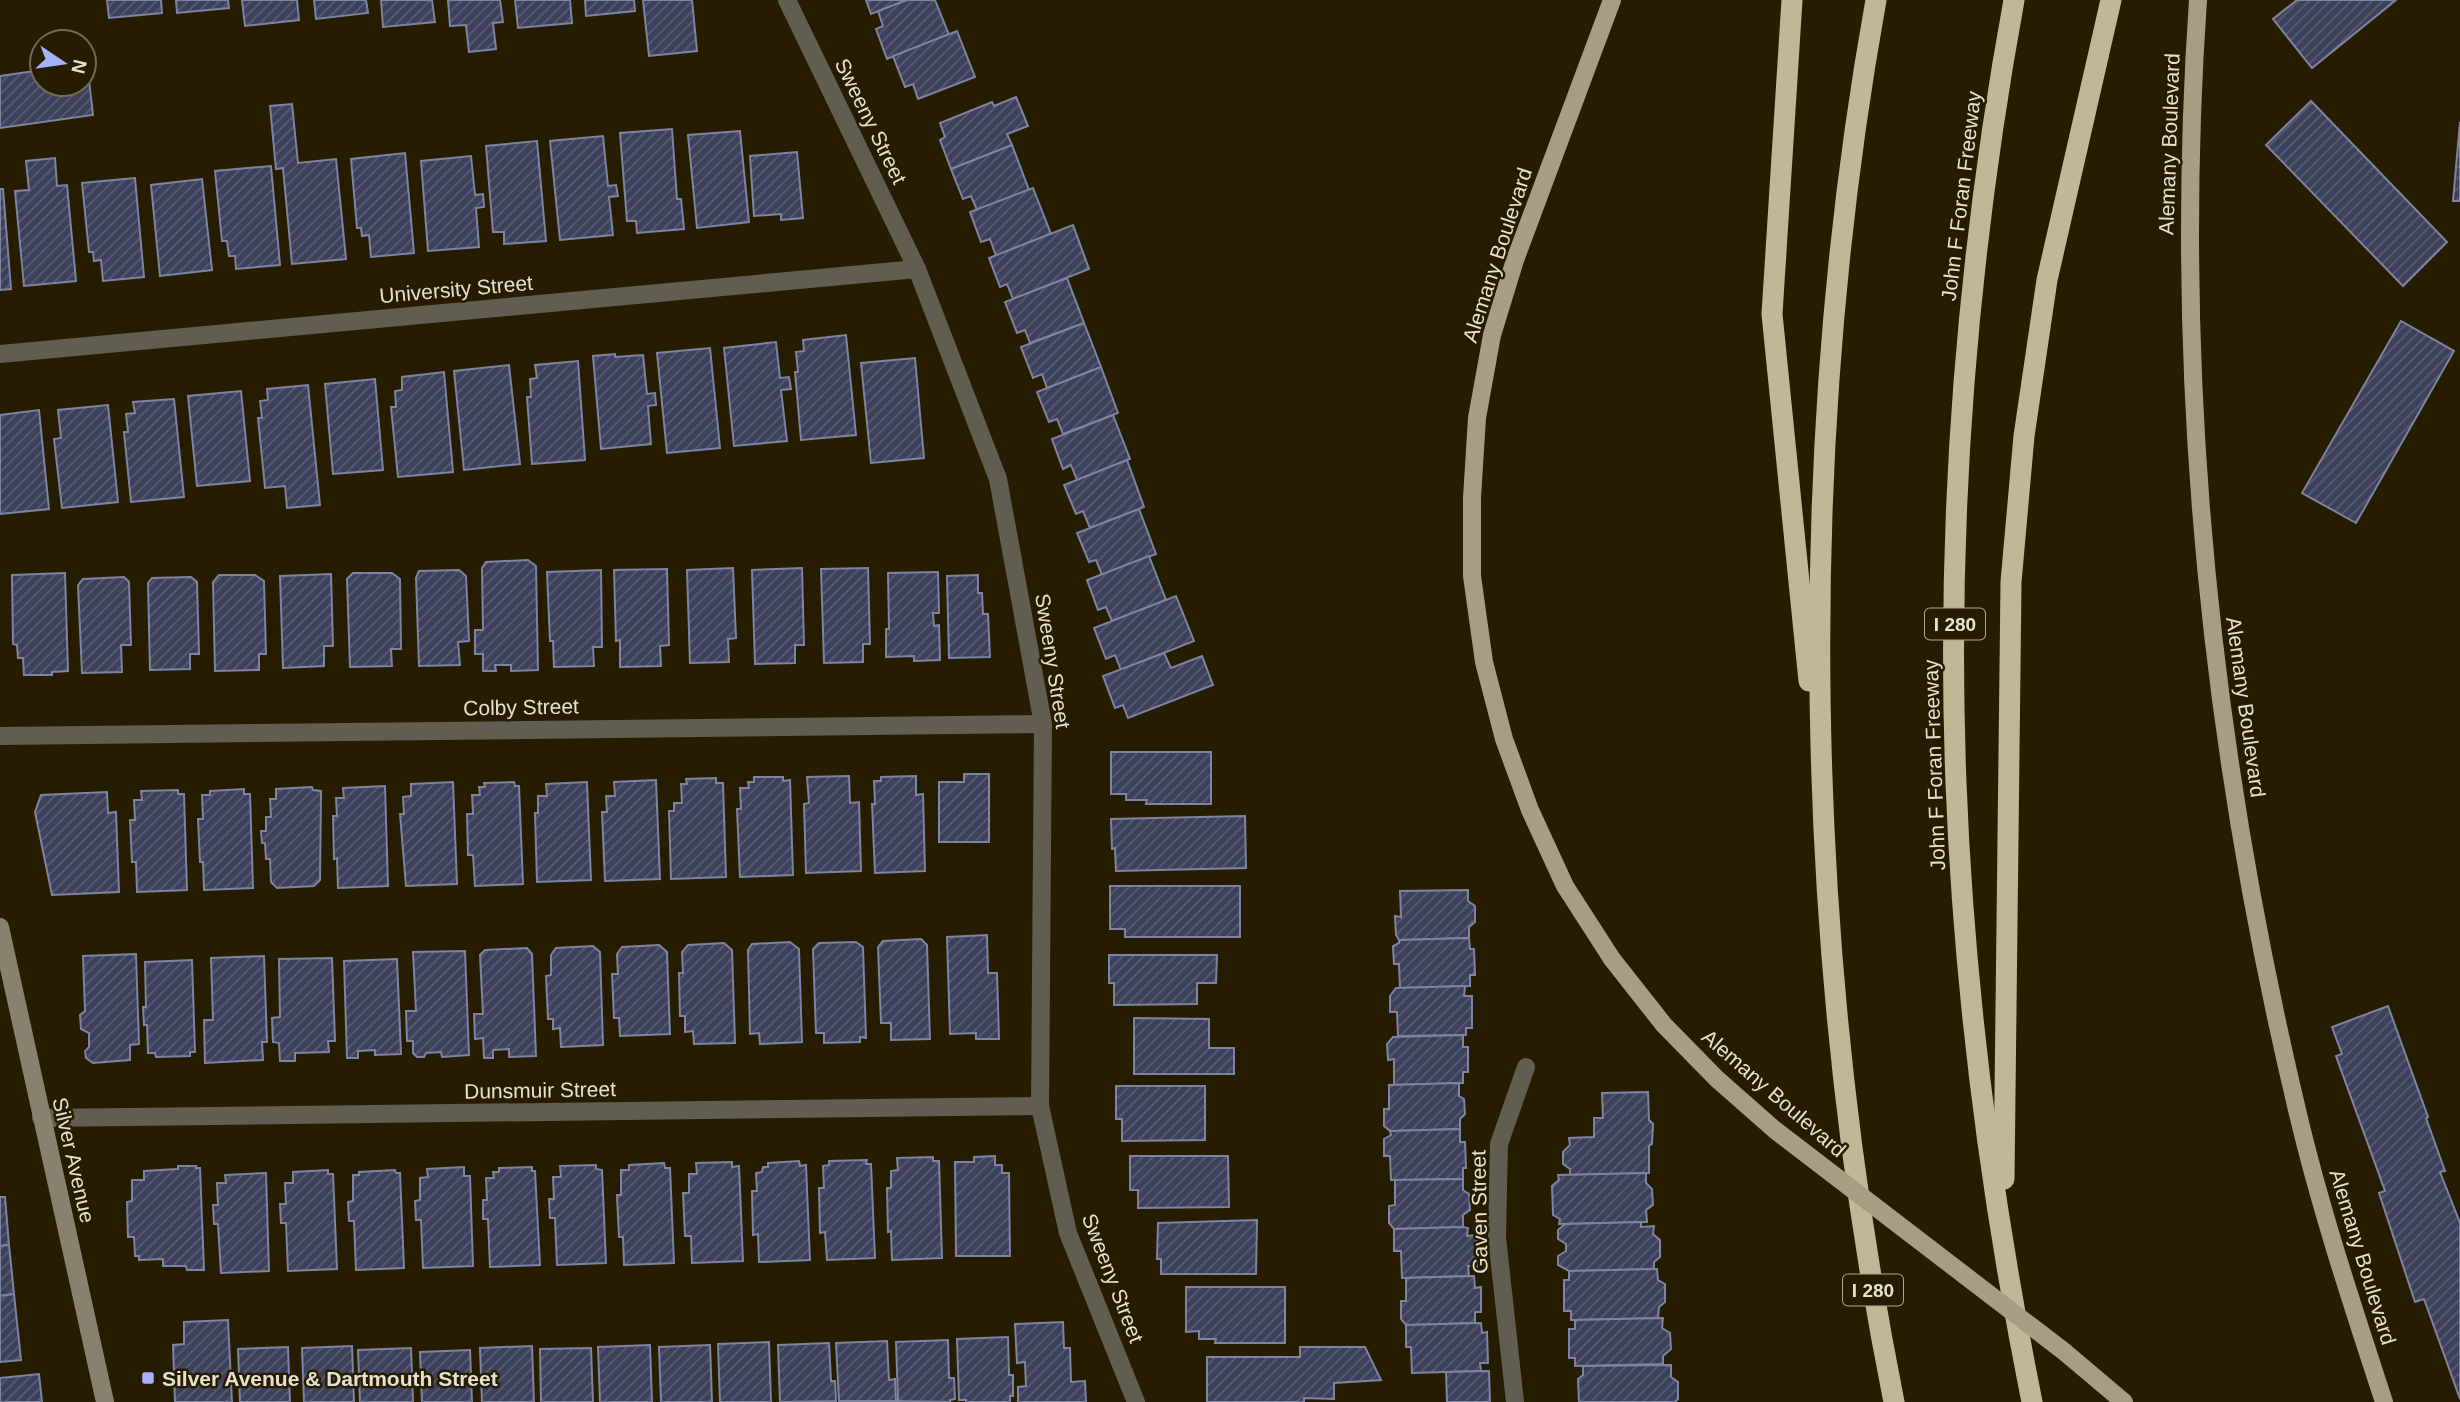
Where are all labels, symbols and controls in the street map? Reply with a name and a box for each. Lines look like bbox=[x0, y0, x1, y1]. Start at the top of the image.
north arrow bbox=[28, 28, 98, 98]
street label: Alemany Boulevard bbox=[2154, 53, 2184, 235]
street label: Sweeny Street bbox=[831, 55, 911, 188]
text: N bbox=[67, 58, 91, 76]
street label: John F Foran Freeway bbox=[1937, 89, 1985, 302]
street label: Alemany Boulevard bbox=[1458, 165, 1536, 345]
street label: University Street bbox=[378, 271, 534, 307]
street label: Sweeny Street bbox=[1031, 592, 1075, 730]
road number: I 280 bbox=[1925, 608, 1985, 639]
street label: Alemany Boulevard bbox=[2222, 615, 2270, 799]
street label: John F Foran Freeway bbox=[1919, 659, 1949, 871]
street label: Colby Street bbox=[463, 694, 579, 720]
street label: Alemany Boulevard bbox=[1698, 1025, 1850, 1161]
street label: Dunsmuir Street bbox=[464, 1077, 616, 1103]
street label: Silver Avenue bbox=[48, 1095, 100, 1225]
street label: Gaven Street bbox=[1466, 1150, 1492, 1274]
street label: Alemany Boulevard bbox=[2325, 1167, 2401, 1347]
street label: Sweeny Street bbox=[1078, 1210, 1148, 1346]
road number: I 280 bbox=[1843, 1274, 1903, 1306]
place label: Silver Avenue & Dartmouth Street bbox=[162, 1367, 498, 1390]
marker: Silver Avenue & Dartmouth Street bbox=[140, 1370, 156, 1386]

